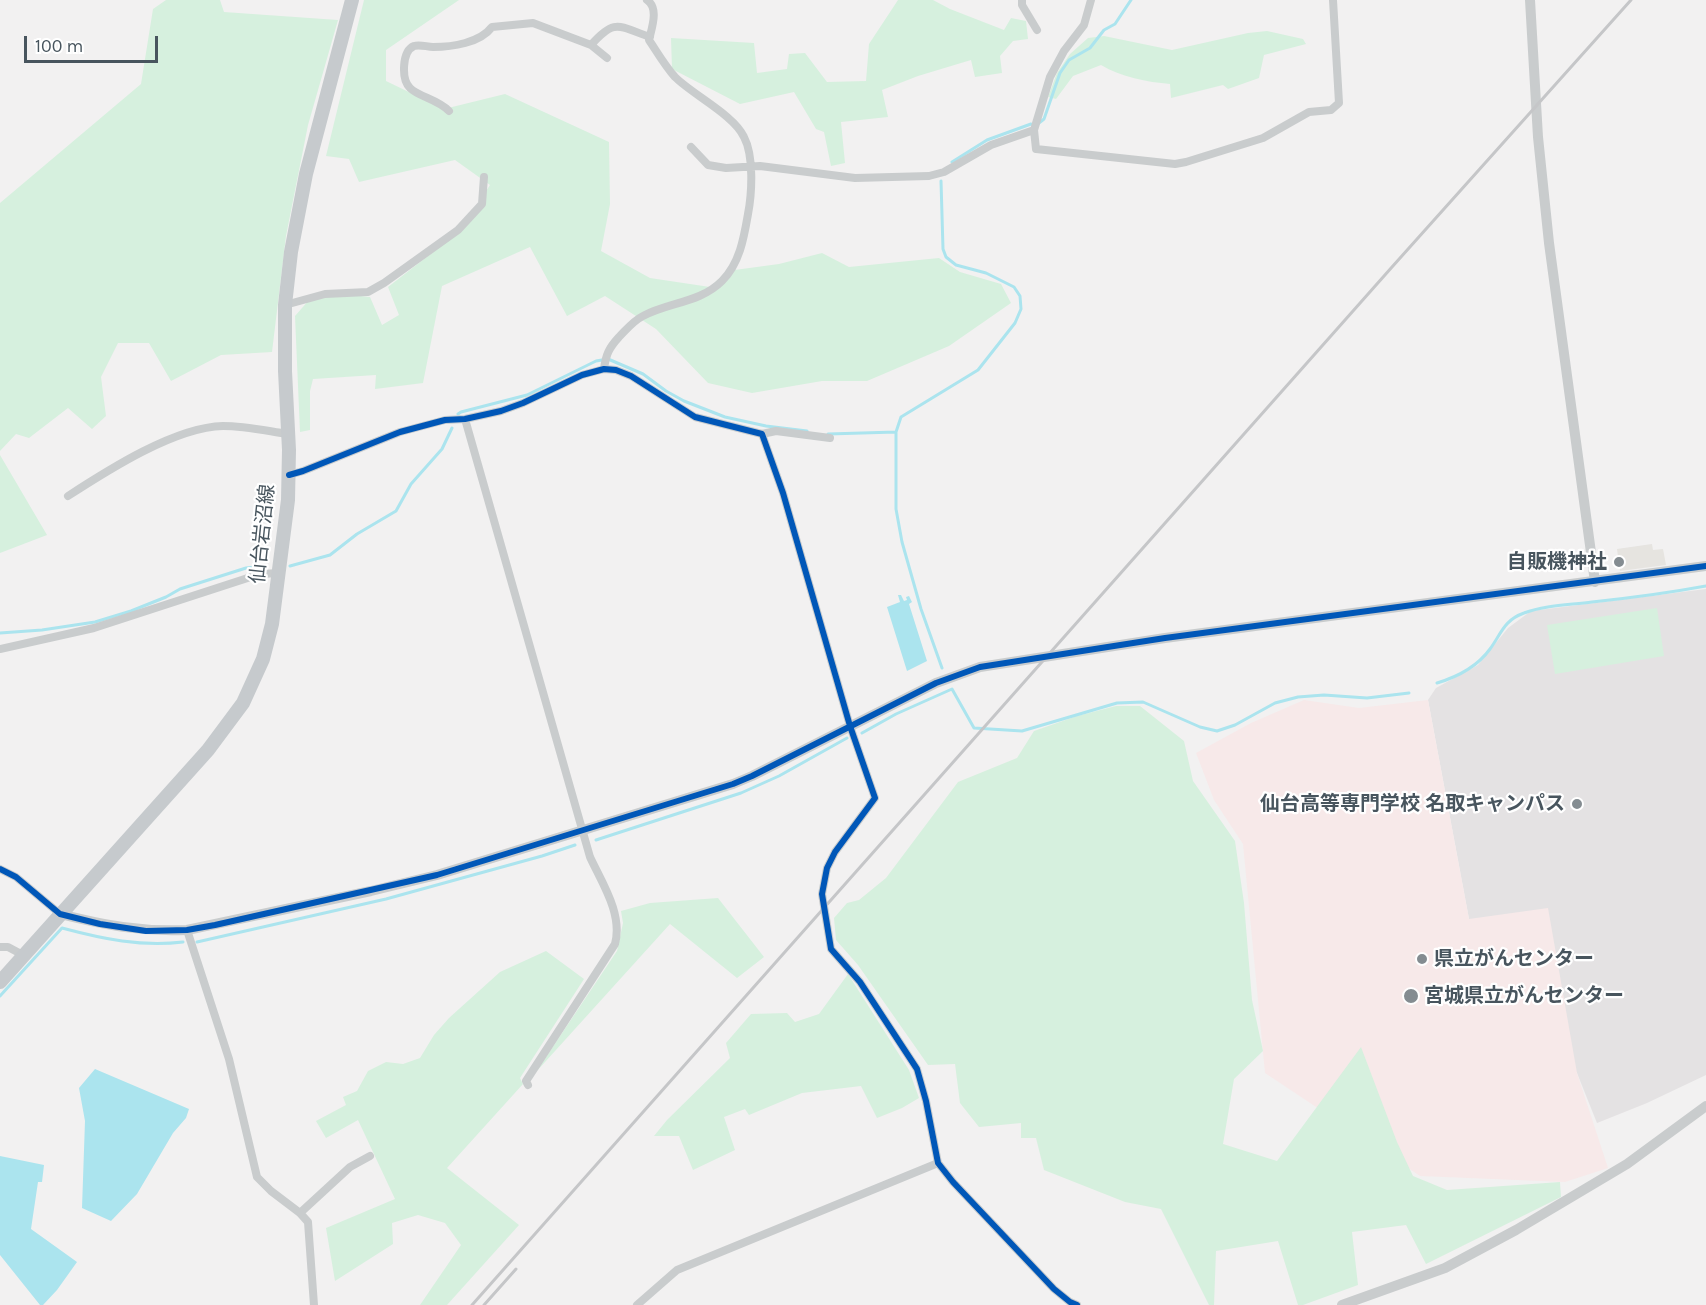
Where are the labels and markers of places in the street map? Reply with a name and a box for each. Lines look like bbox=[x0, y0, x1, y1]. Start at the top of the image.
place label: 自販機神社 bbox=[1507, 550, 1607, 574]
marker: 自販機神社 bbox=[1612, 555, 1626, 569]
place label: 仙台高等専門学校 名取キャンパス bbox=[1260, 792, 1565, 816]
marker: 仙台高等専門学校 名取キャンパス bbox=[1570, 797, 1584, 811]
place label: 県立がんセンター bbox=[1434, 947, 1594, 971]
marker: 県立がんセンター bbox=[1415, 952, 1429, 966]
place label: 宮城県立がんセンター bbox=[1424, 984, 1624, 1008]
marker: 宮城県立がんセンター bbox=[1402, 987, 1420, 1005]

